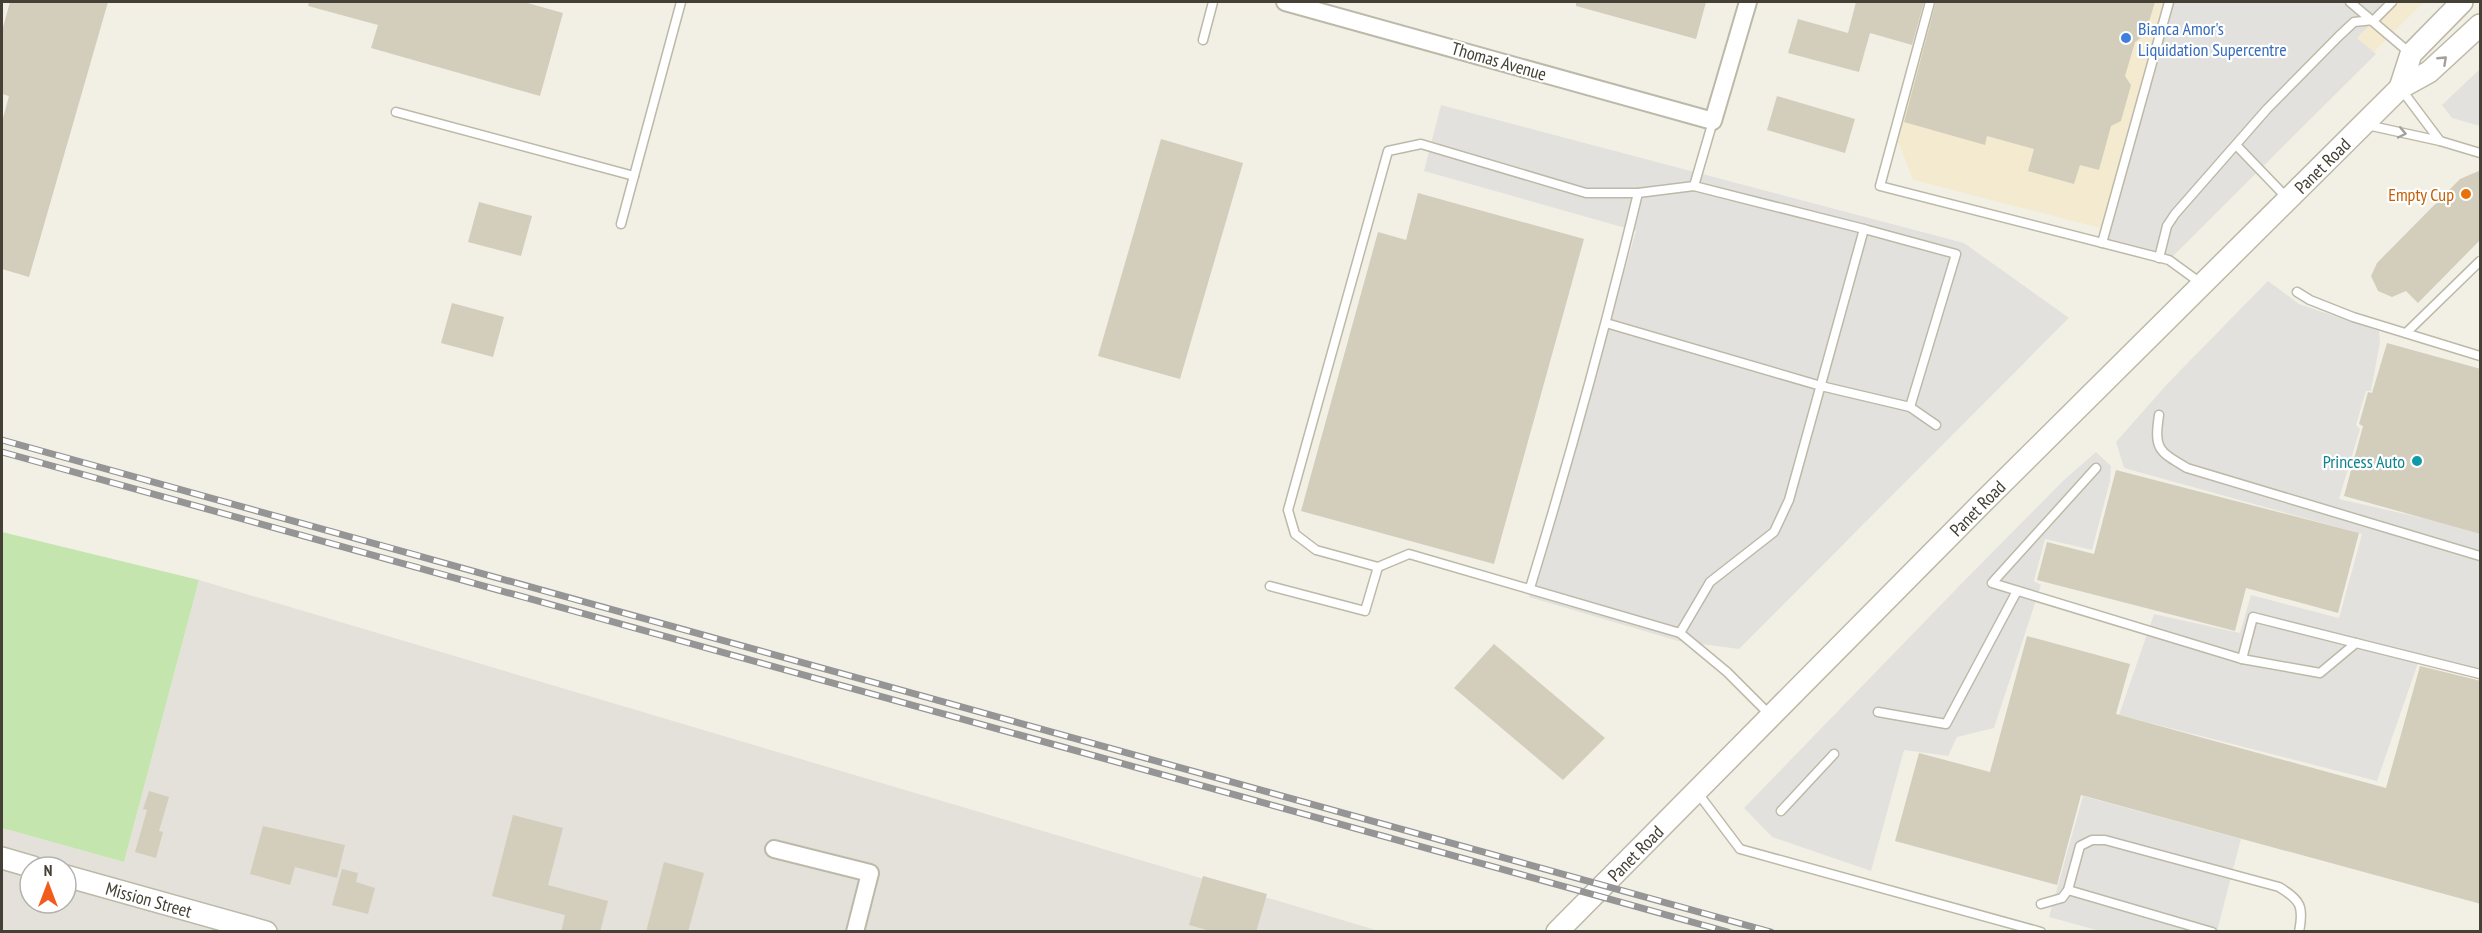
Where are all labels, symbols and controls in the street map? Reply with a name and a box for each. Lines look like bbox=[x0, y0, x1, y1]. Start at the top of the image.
place label: Bianca Amor's Liquidation Supercentre bbox=[2138, 17, 2287, 61]
marker: Bianca Amor's Liquidation Supercentre bbox=[2119, 31, 2133, 45]
street label: Thomas Avenue bbox=[1449, 36, 1549, 86]
one-way arrow bbox=[2436, 56, 2446, 67]
one-way arrow bbox=[2396, 125, 2406, 138]
street label: Panet Road bbox=[2289, 133, 2355, 198]
place label: Empty Cup bbox=[2388, 183, 2454, 206]
marker: Empty Cup bbox=[2459, 187, 2473, 201]
place label: Princess Auto bbox=[2323, 450, 2405, 473]
marker: Princess Auto bbox=[2410, 454, 2424, 468]
street label: Panet Road bbox=[1944, 475, 2010, 541]
street label: Panet Road bbox=[1602, 820, 1668, 886]
north arrow bbox=[18, 855, 78, 915]
text: N bbox=[44, 860, 52, 880]
street label: Mission Street bbox=[103, 876, 194, 922]

